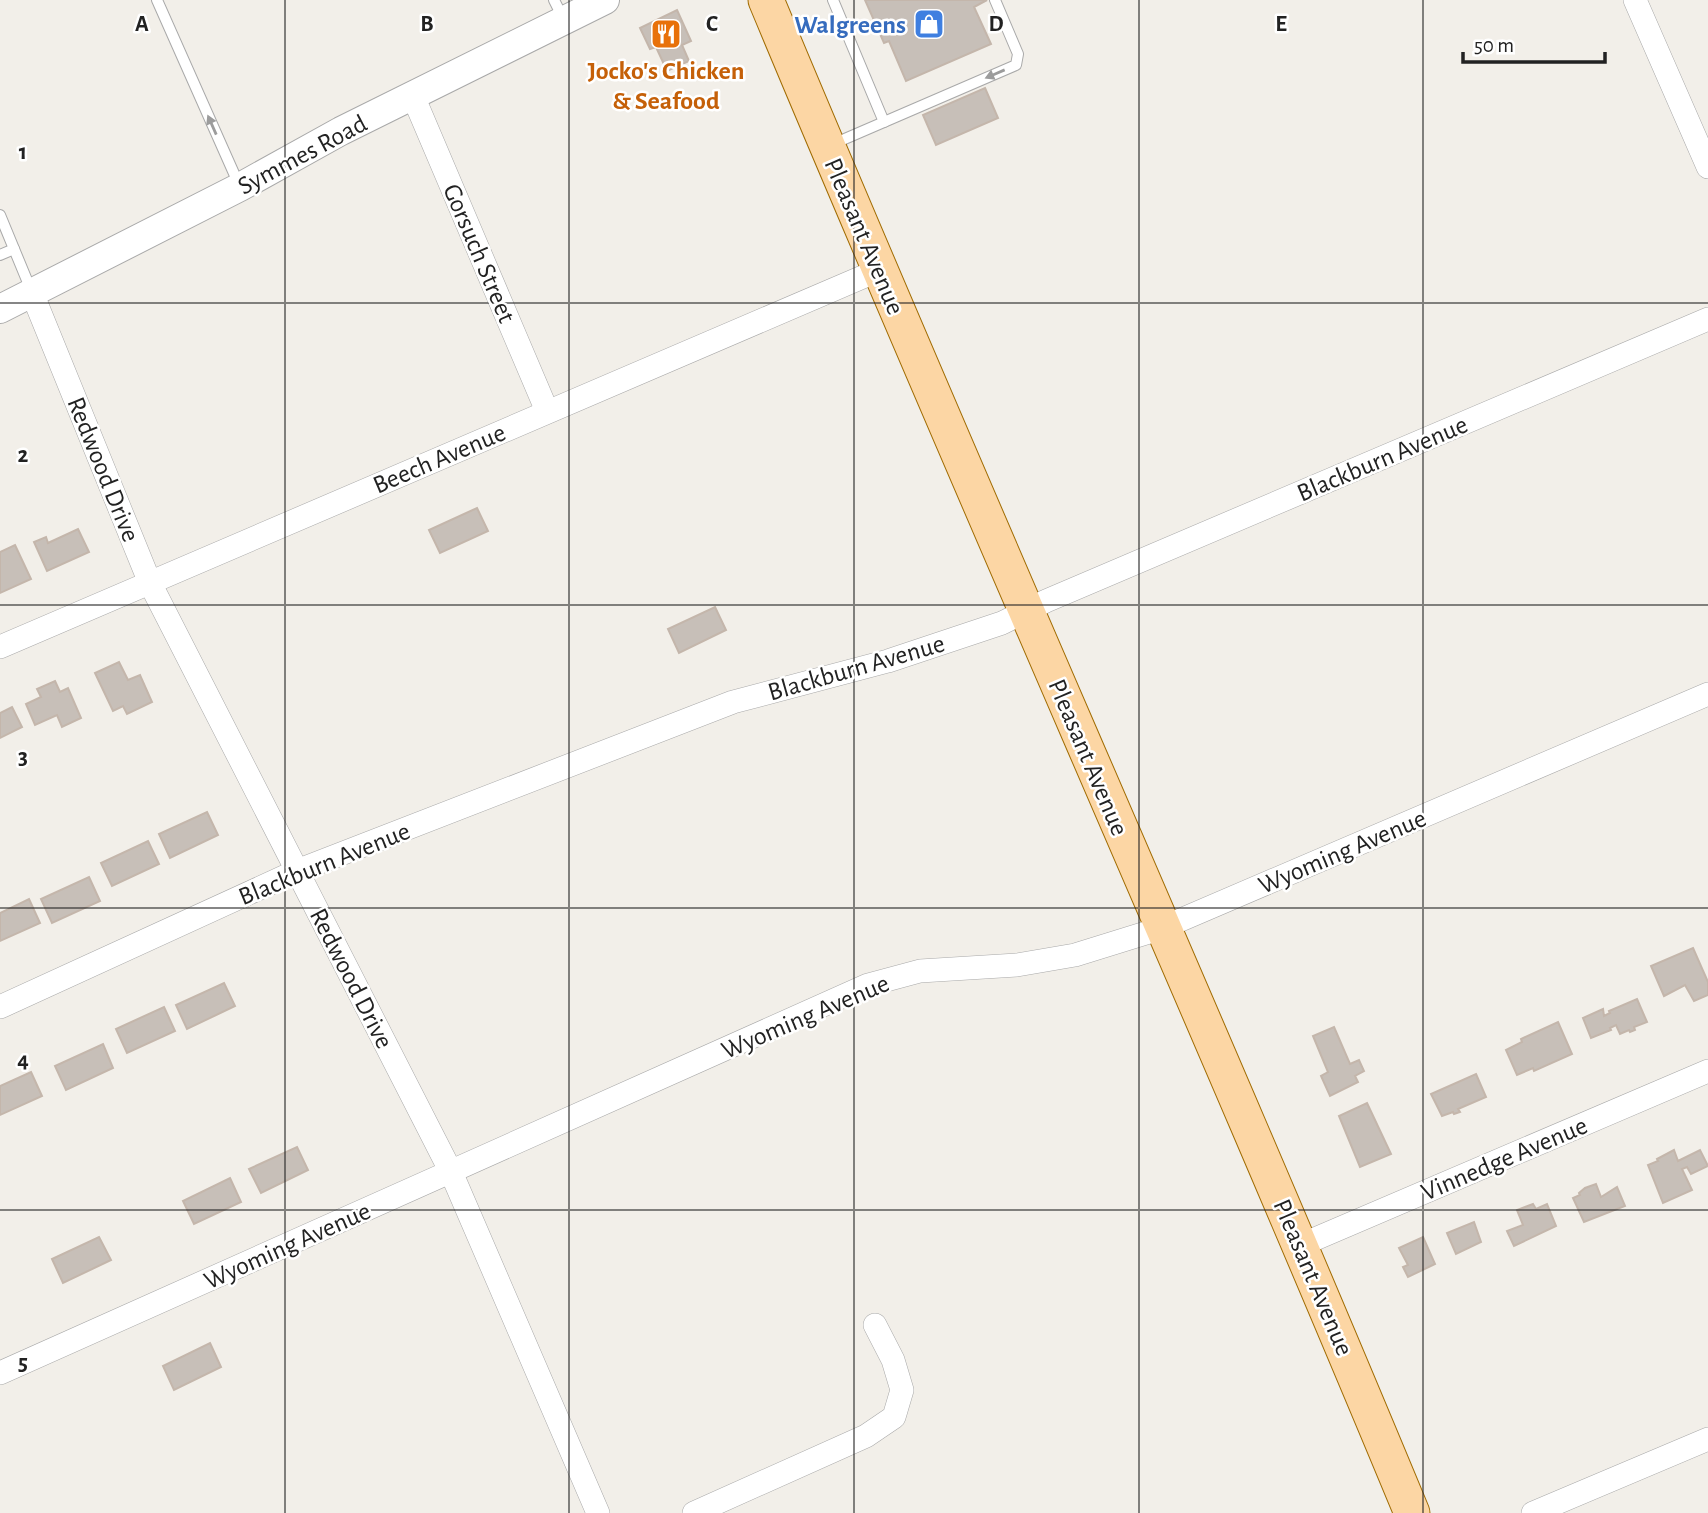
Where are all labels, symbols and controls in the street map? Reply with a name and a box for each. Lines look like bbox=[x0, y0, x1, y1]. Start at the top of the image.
shop icon: Walgreens bbox=[912, 7, 946, 41]
place label: Walgreens bbox=[794, 12, 906, 38]
text: A bbox=[135, 13, 149, 36]
text: B bbox=[420, 13, 434, 36]
text: C bbox=[706, 13, 718, 36]
text: D bbox=[988, 13, 1004, 36]
text: E bbox=[1275, 13, 1287, 36]
restaurant icon: Jocko's Chicken & Seafood bbox=[649, 17, 683, 51]
scale bar bbox=[1463, 21, 1605, 65]
text: 50 m bbox=[1474, 35, 1514, 56]
place label: Jocko's Chicken & Seafood bbox=[588, 58, 744, 114]
one-way arrow bbox=[985, 68, 1005, 80]
street label: Symmes Road bbox=[234, 110, 371, 200]
one-way arrow bbox=[206, 114, 217, 135]
text: 1 bbox=[19, 141, 27, 164]
street label: Pleasant Avenue bbox=[819, 154, 909, 318]
street label: Gorsuch Street bbox=[438, 180, 520, 327]
street label: Redwood Drive bbox=[62, 393, 144, 545]
street label: Blackburn Avenue bbox=[1293, 411, 1471, 507]
street label: Beech Avenue bbox=[369, 419, 510, 498]
text: 2 bbox=[18, 444, 29, 467]
street label: Blackburn Avenue bbox=[765, 630, 948, 706]
street label: Pleasant Avenue bbox=[1043, 675, 1133, 839]
text: 3 bbox=[18, 746, 28, 769]
street label: Wyoming Avenue bbox=[1255, 805, 1430, 899]
street label: Blackburn Avenue bbox=[235, 818, 414, 910]
street label: Redwood Drive bbox=[305, 904, 398, 1053]
street label: Wyoming Avenue bbox=[718, 970, 893, 1064]
text: 4 bbox=[17, 1049, 29, 1072]
street label: Vinnedge Avenue bbox=[1418, 1112, 1591, 1206]
street label: Pleasant Avenue bbox=[1268, 1195, 1358, 1359]
street label: Wyoming Avenue bbox=[200, 1198, 374, 1294]
text: 5 bbox=[18, 1352, 28, 1375]

